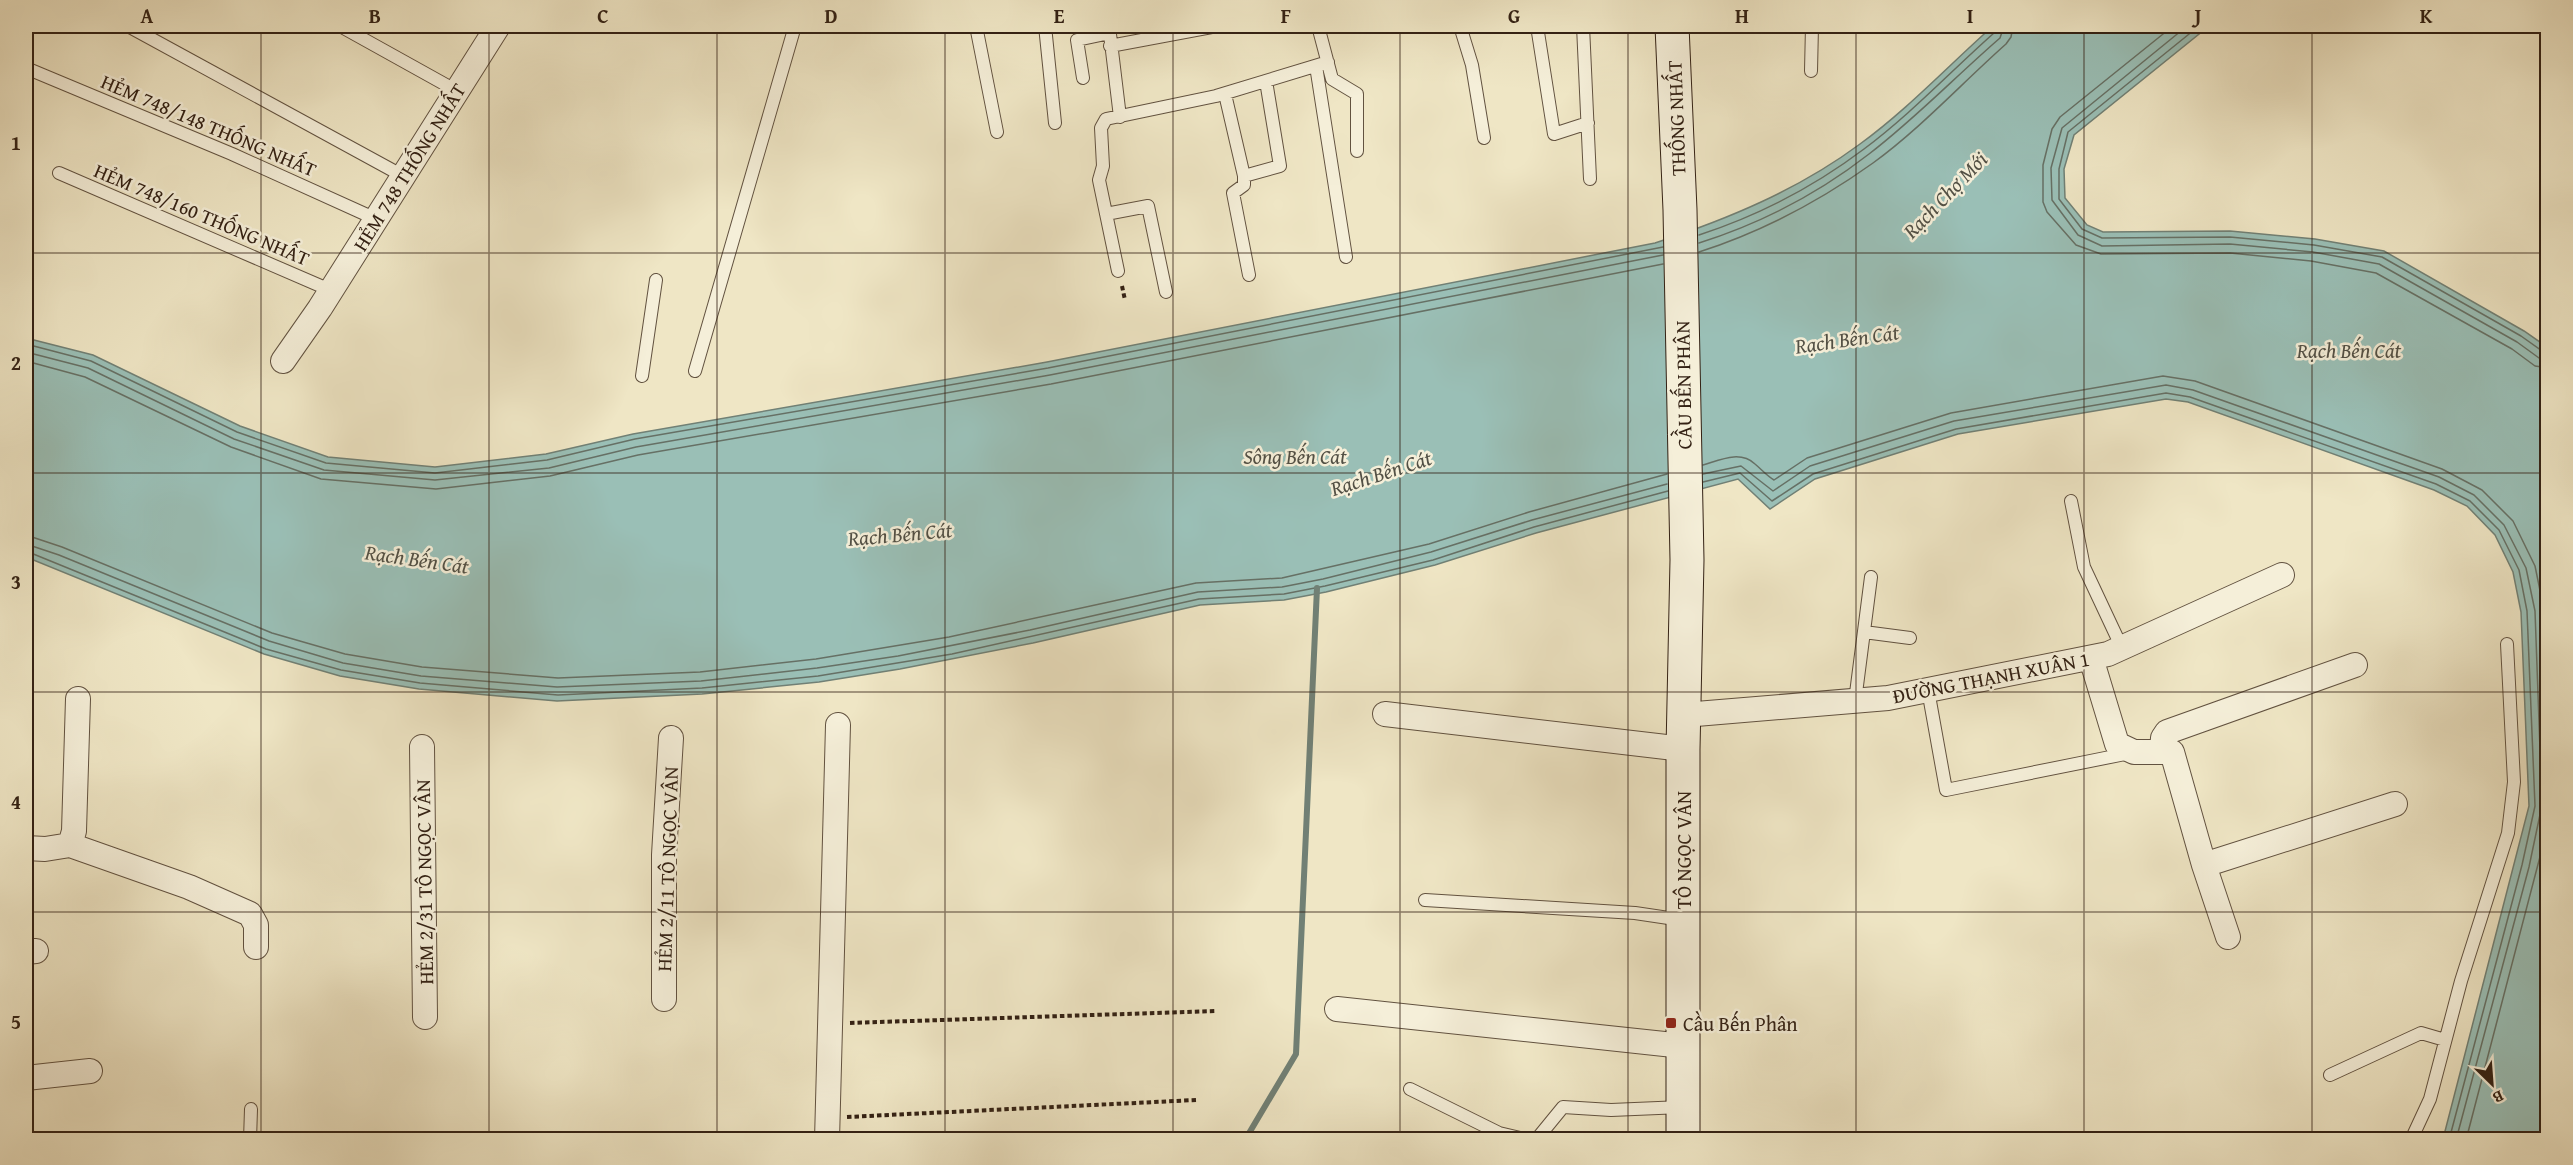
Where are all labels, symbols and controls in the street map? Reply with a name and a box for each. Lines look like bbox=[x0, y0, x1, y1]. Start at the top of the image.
text: A bbox=[141, 1, 154, 30]
text: B bbox=[369, 1, 381, 30]
text: C bbox=[597, 1, 609, 30]
text: D bbox=[824, 1, 838, 30]
text: E bbox=[1054, 1, 1065, 30]
text: F bbox=[1281, 1, 1291, 30]
text: G bbox=[1508, 1, 1520, 30]
text: H bbox=[1735, 1, 1749, 30]
text: I bbox=[1967, 1, 1973, 30]
text: J bbox=[2192, 1, 2202, 30]
text: K bbox=[2420, 1, 2433, 30]
street label: THỐNG NHẤT bbox=[1658, 60, 1693, 176]
street label: HẺM 748/148 THỐNG NHẤT bbox=[97, 66, 322, 184]
street label: HẺM 748 THỐNG NHẤT bbox=[345, 77, 472, 257]
text: 1 bbox=[11, 128, 21, 157]
water label: Rạch Chợ Mới bbox=[1895, 144, 1995, 246]
street label: HẺM 748/160 THỐNG NHẤT bbox=[90, 155, 315, 273]
water label: Rạch Bến Cát bbox=[1792, 316, 1901, 362]
street label: CẦU BẾN PHÂN bbox=[1666, 320, 1699, 450]
water label: Rạch Bến Cát bbox=[2296, 335, 2402, 366]
text: 2 bbox=[11, 348, 21, 377]
water label: Sông Bến Cát bbox=[1243, 441, 1347, 472]
water label: Rạch Bến Cát bbox=[1326, 442, 1436, 504]
water label: Rạch Bến Cát bbox=[846, 514, 954, 554]
water label: Rạch Bến Cát bbox=[362, 536, 471, 582]
text: 3 bbox=[11, 567, 21, 596]
street label: ĐƯỜNG THẠNH XUÂN 1 bbox=[1890, 644, 2092, 710]
street label: HẺM 2/11 TÔ NGỌC VÂN bbox=[649, 766, 685, 972]
street label: HẺM 2/31 TÔ NGỌC VÂN bbox=[408, 779, 440, 985]
text: 4 bbox=[11, 787, 21, 816]
street label: TÔ NGỌC VÂN bbox=[1669, 791, 1698, 909]
text: 5 bbox=[11, 1007, 21, 1036]
place label: Cầu Bến Phân bbox=[1683, 1009, 1798, 1038]
marker: Cầu Bến Phân bbox=[1664, 1016, 1678, 1030]
north arrow bbox=[2462, 1054, 2522, 1114]
text: B bbox=[2489, 1085, 2508, 1111]

